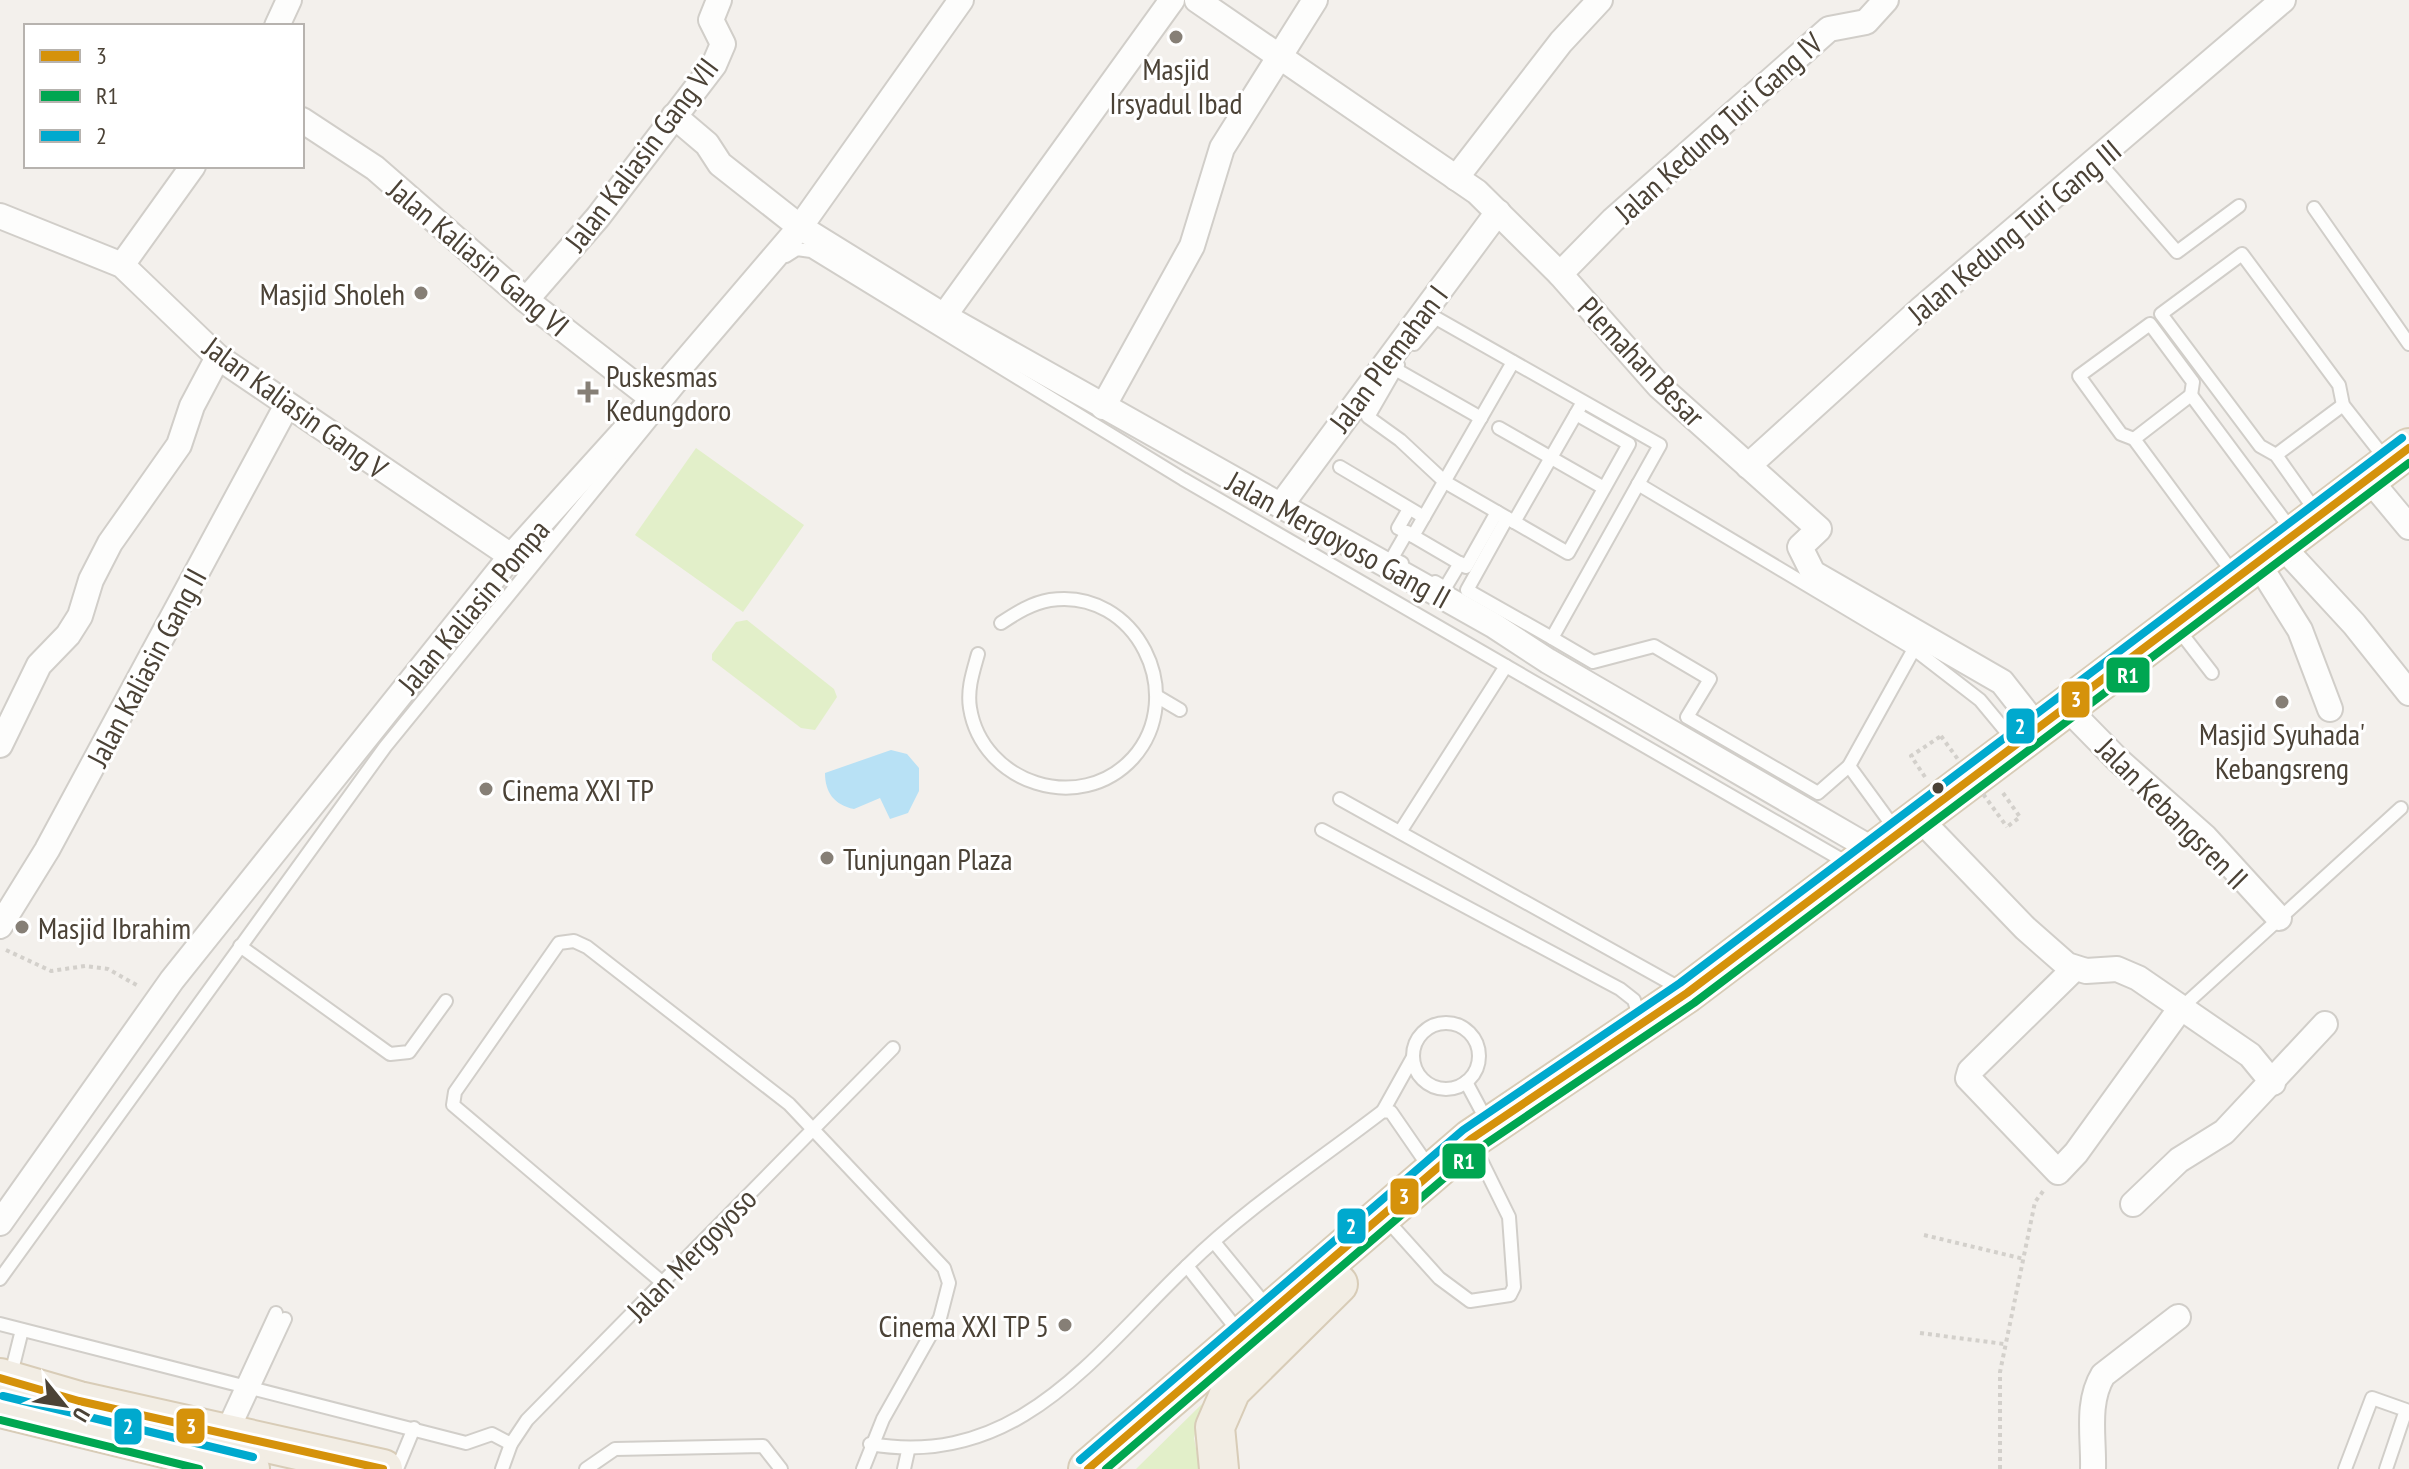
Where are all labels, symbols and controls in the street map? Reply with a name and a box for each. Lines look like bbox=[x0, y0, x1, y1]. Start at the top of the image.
street label: Jalan Kedung Turi Gang IV bbox=[1605, 23, 1830, 231]
legend bbox=[24, 24, 304, 168]
marker: Masjid Irsyadul Ibad bbox=[1167, 28, 1185, 46]
text: 3 bbox=[96, 40, 107, 71]
place label: Masjid Irsyadul Ibad bbox=[1110, 49, 1243, 122]
street label: Jalan Kaliasin Gang VII bbox=[555, 50, 726, 259]
text: R1 bbox=[96, 80, 118, 111]
text: 2 bbox=[96, 120, 107, 151]
street label: Jalan Kedung Turi Gang III bbox=[1899, 130, 2129, 332]
street label: Jalan Kaliasin Gang VI bbox=[380, 169, 578, 344]
place label: Masjid Sholeh bbox=[260, 274, 405, 313]
street label: Jalan Plemahan I bbox=[1319, 277, 1456, 440]
marker: Masjid Sholeh bbox=[412, 284, 430, 302]
street label: Plemahan Besar bbox=[1570, 288, 1714, 435]
street label: Jalan Kaliasin Gang V bbox=[196, 327, 396, 487]
place label: Puskesmas Kedungdoro bbox=[606, 356, 731, 429]
marker: Puskesmas Kedungdoro bbox=[577, 381, 599, 403]
street label: Jalan Mergoyoso Gang II bbox=[1219, 461, 1458, 617]
street label: Jalan Kaliasin Pompa bbox=[388, 511, 557, 702]
street label: Jalan Kaliasin Gang II bbox=[77, 561, 215, 774]
line badge: R1 bbox=[2105, 656, 2151, 694]
text: R1 bbox=[2117, 661, 2139, 689]
line badge: 3 bbox=[2060, 680, 2091, 719]
text: 3 bbox=[2071, 685, 2081, 713]
marker: Masjid Syuhada' Kebangsreng bbox=[2273, 693, 2291, 711]
line badge: 2 bbox=[2005, 707, 2036, 745]
text: 2 bbox=[2015, 712, 2025, 740]
place label: Masjid Syuhada' Kebangsreng bbox=[2199, 714, 2365, 787]
street label: Jalan Kebangsren II bbox=[2088, 728, 2257, 897]
place label: Cinema XXI TP bbox=[502, 770, 654, 809]
marker: Cinema XXI TP bbox=[477, 780, 495, 798]
unlabelled marker bbox=[1930, 780, 1946, 796]
place label: Tunjungan Plaza bbox=[843, 839, 1013, 878]
marker: Tunjungan Plaza bbox=[818, 849, 836, 867]
place label: Masjid Ibrahim bbox=[38, 908, 191, 947]
marker: Masjid Ibrahim bbox=[13, 918, 31, 936]
line badge: R1 bbox=[1441, 1142, 1487, 1180]
text: R1 bbox=[1453, 1147, 1475, 1175]
line badge: 3 bbox=[1389, 1177, 1420, 1216]
street label: Jalan Mergoyoso bbox=[617, 1179, 764, 1330]
text: 3 bbox=[1399, 1182, 1409, 1210]
line badge: 2 bbox=[1336, 1207, 1367, 1245]
text: 2 bbox=[1346, 1212, 1356, 1240]
place label: Cinema XXI TP 5 bbox=[878, 1306, 1049, 1345]
marker: Cinema XXI TP 5 bbox=[1056, 1316, 1074, 1334]
north arrow bbox=[24, 1365, 104, 1445]
text: U bbox=[66, 1403, 96, 1427]
line badge: 2 bbox=[113, 1407, 143, 1446]
line badge: 3 bbox=[175, 1407, 206, 1445]
text: 2 bbox=[123, 1412, 133, 1440]
text: 3 bbox=[186, 1412, 196, 1440]

